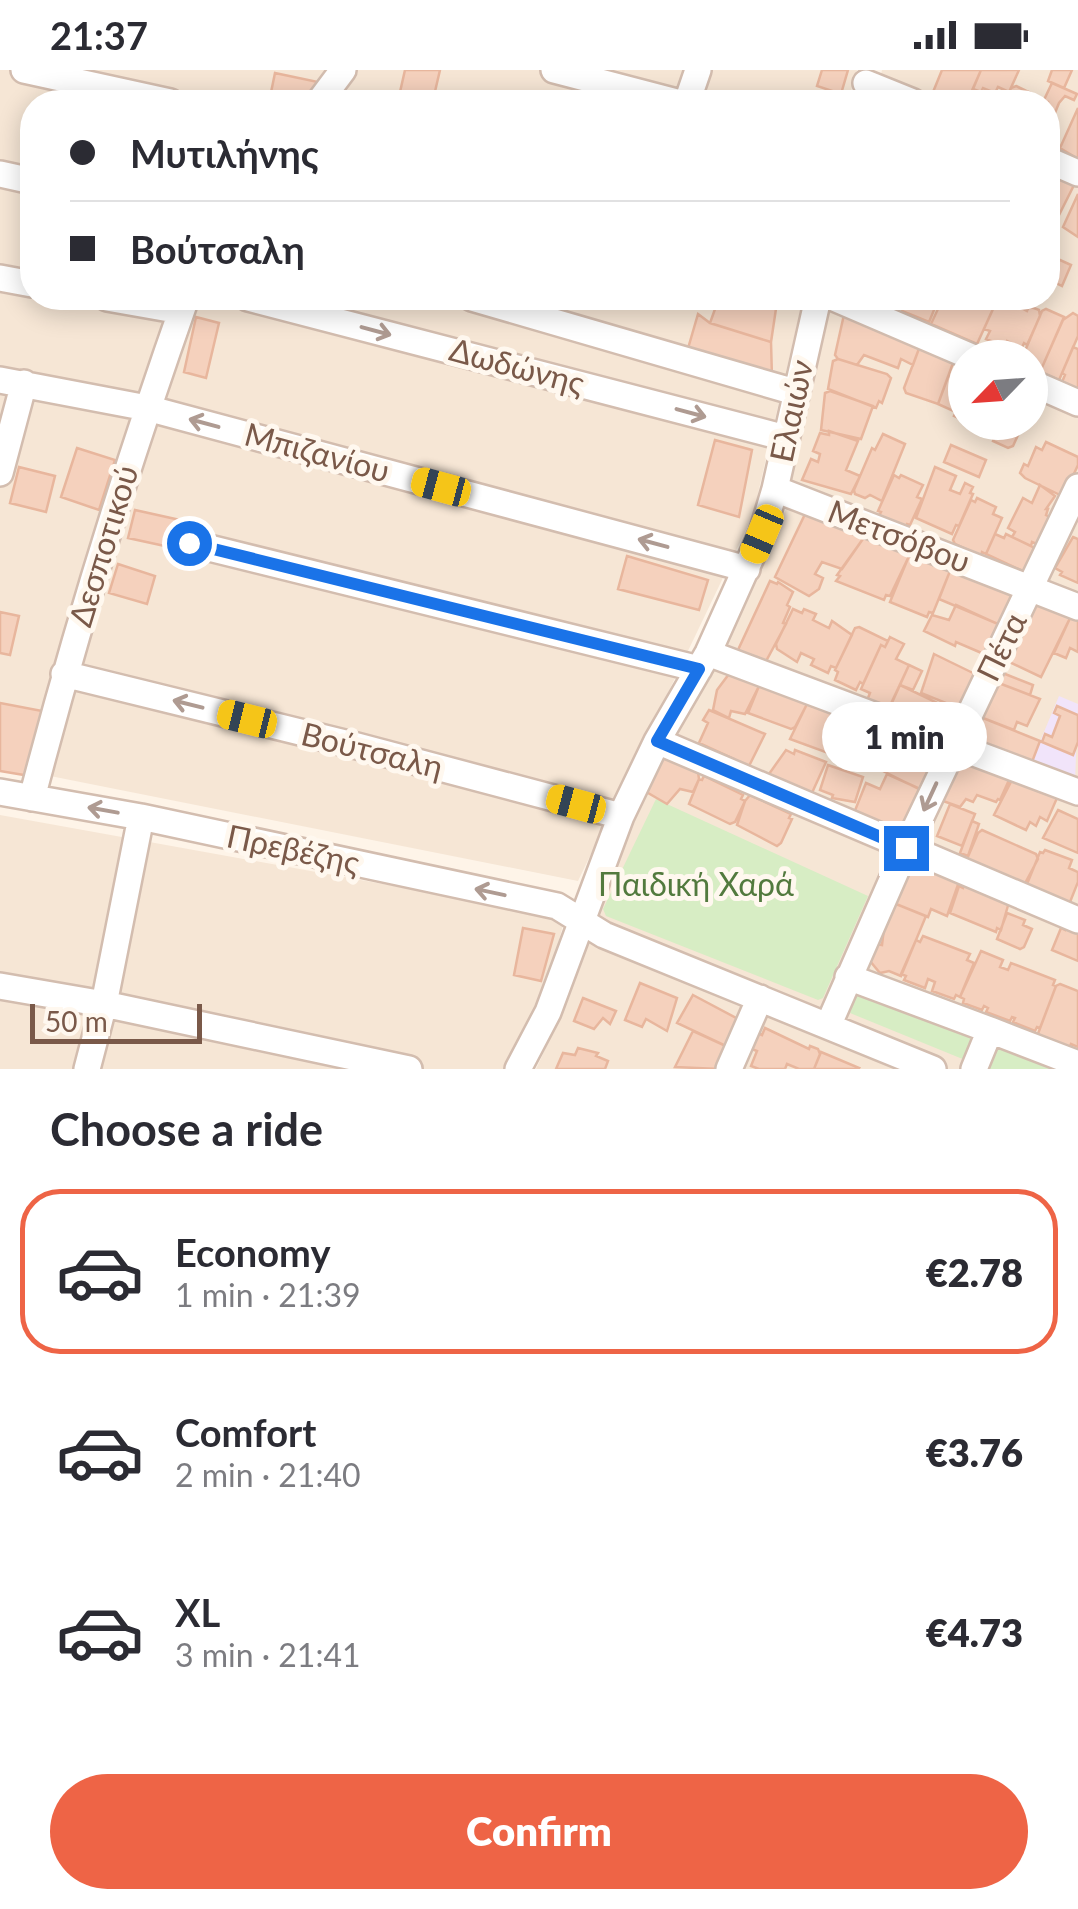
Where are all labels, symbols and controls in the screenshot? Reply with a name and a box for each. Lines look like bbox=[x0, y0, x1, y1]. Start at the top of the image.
text: 21:37 bbox=[50, 12, 148, 58]
text: Μυτιλήνης bbox=[130, 130, 319, 176]
text: Βούτσαλη bbox=[130, 226, 305, 272]
one-way arrow bbox=[360, 322, 391, 341]
street label: Δωδώνης bbox=[446, 329, 589, 402]
north arrow bbox=[948, 340, 1048, 440]
map controls bbox=[948, 340, 1048, 440]
street label: Ελαιών bbox=[761, 356, 820, 465]
one-way arrow bbox=[675, 404, 706, 423]
one-way arrow bbox=[189, 412, 220, 431]
street label: Μπιζανίου bbox=[241, 413, 394, 490]
street label: Δεσποτικού bbox=[60, 460, 146, 631]
car bbox=[408, 465, 474, 509]
street label: Μετσόβου bbox=[823, 491, 976, 580]
car bbox=[736, 501, 788, 567]
route start bbox=[167, 521, 212, 566]
one-way arrow bbox=[638, 533, 669, 552]
street label: Πέτα bbox=[967, 606, 1034, 687]
one-way arrow bbox=[173, 694, 204, 713]
car bbox=[214, 697, 280, 741]
callout: 1 min bbox=[824, 703, 988, 773]
street label: Βούτσαλη bbox=[298, 713, 447, 786]
text: 1 min bbox=[865, 717, 944, 756]
one-way arrow bbox=[920, 781, 939, 811]
car bbox=[543, 782, 609, 826]
one-way arrow bbox=[88, 800, 120, 819]
street label: Πρεβέζης bbox=[223, 815, 363, 882]
route end bbox=[884, 826, 929, 871]
park label: Παιδική Χαρά bbox=[598, 864, 794, 903]
one-way arrow bbox=[475, 881, 507, 900]
scale bar bbox=[30, 999, 202, 1044]
text: 50 m bbox=[45, 1004, 108, 1038]
text: Choose a ride bbox=[50, 1102, 323, 1156]
icon: car bbox=[55, 1227, 145, 1317]
text: Economy bbox=[175, 1229, 330, 1275]
text: €2.78 bbox=[926, 1249, 1023, 1295]
text: 1 min · 21:39 bbox=[175, 1275, 361, 1314]
icon: car bbox=[55, 1407, 145, 1497]
text: Comfort bbox=[175, 1409, 316, 1455]
text: €3.76 bbox=[926, 1429, 1023, 1475]
text: 2 min · 21:40 bbox=[175, 1455, 361, 1494]
icon: car bbox=[55, 1587, 145, 1677]
text: XL bbox=[175, 1589, 220, 1635]
text: €4.73 bbox=[926, 1609, 1023, 1655]
text: 3 min · 21:41 bbox=[175, 1635, 361, 1674]
button: Confirm bbox=[50, 1774, 1028, 1889]

